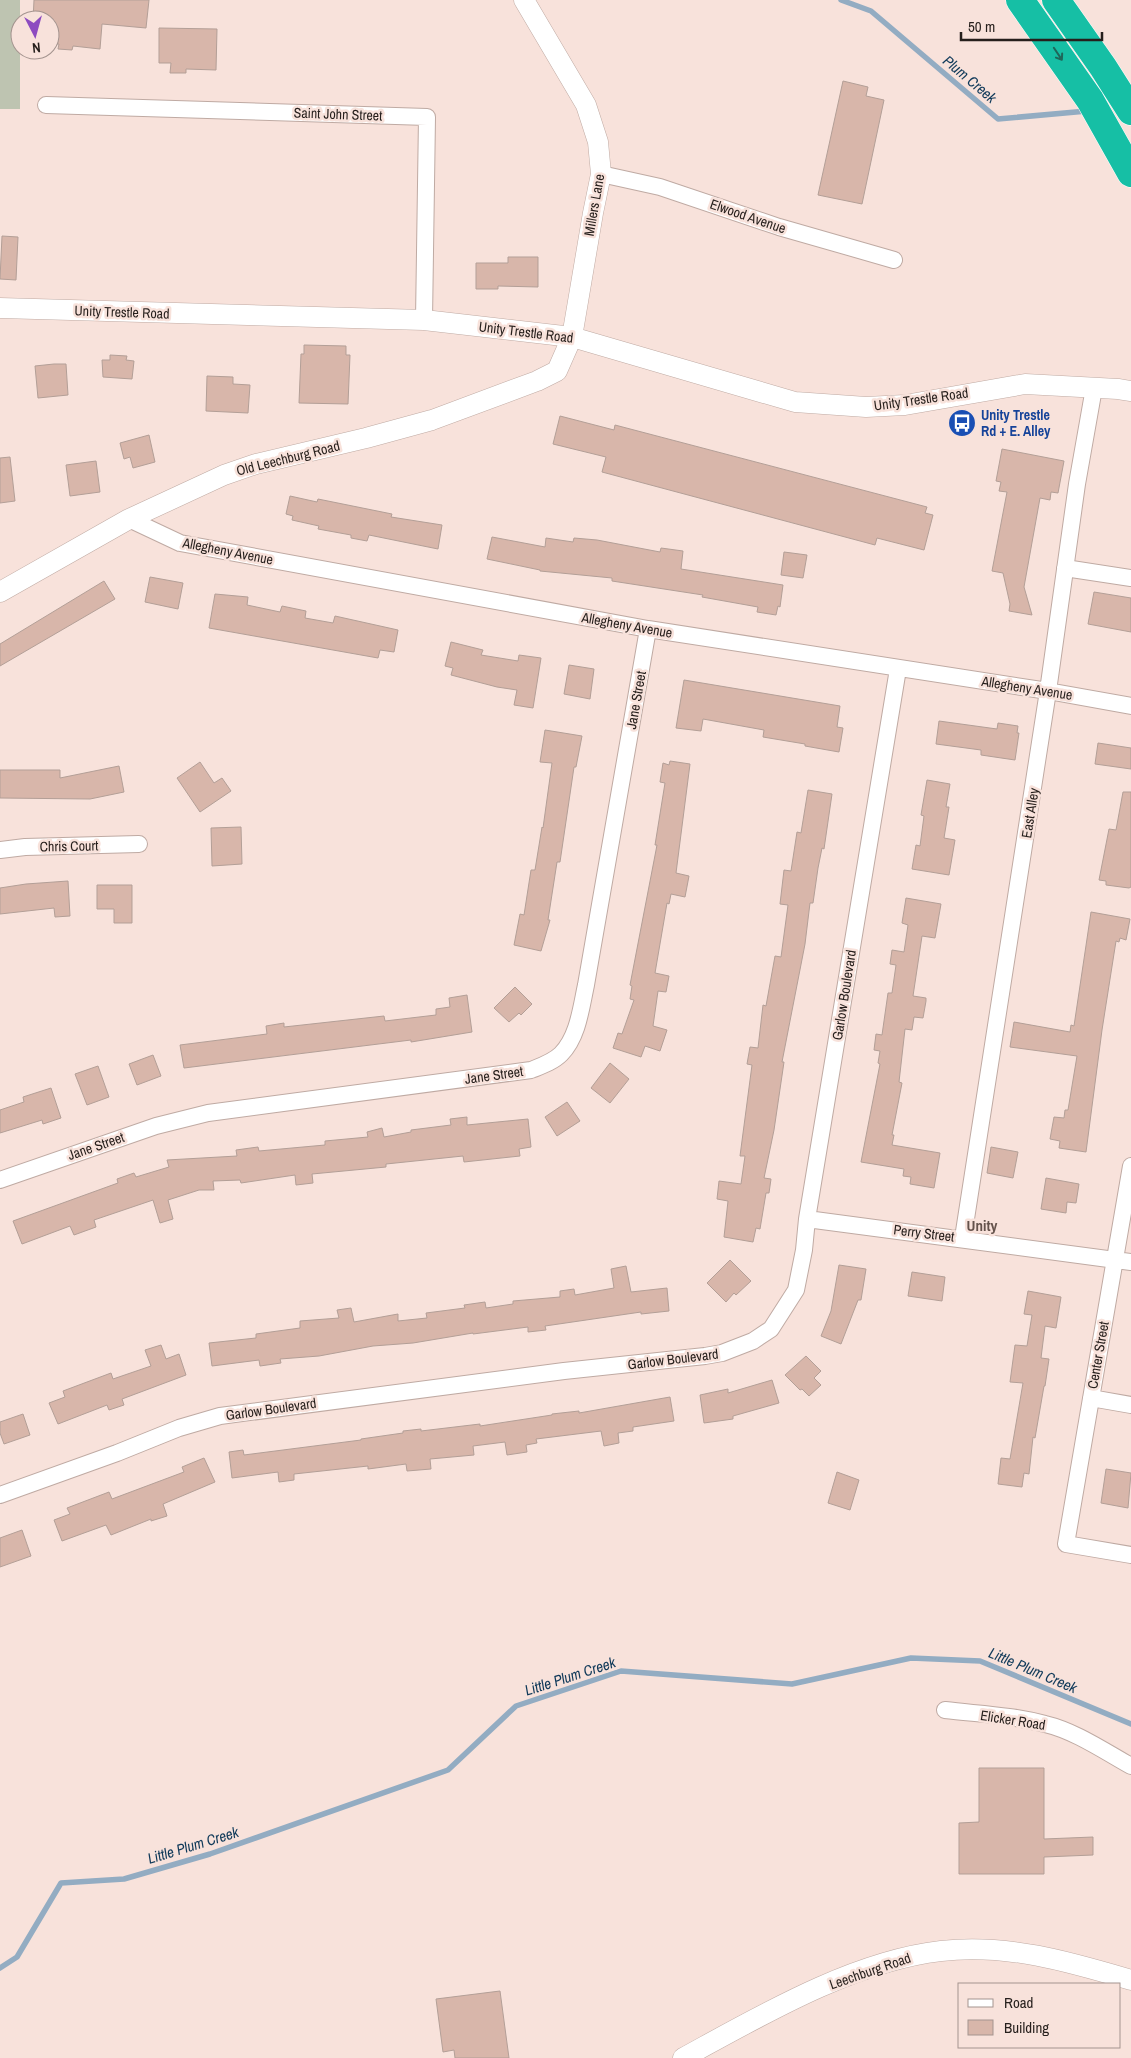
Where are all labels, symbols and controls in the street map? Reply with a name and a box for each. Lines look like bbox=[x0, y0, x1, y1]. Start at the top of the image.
north arrow bbox=[10, 10, 60, 60]
scale bar bbox=[961, 10, 1102, 42]
text: 50 m bbox=[968, 16, 995, 37]
text: N bbox=[31, 39, 41, 57]
one-way arrow bbox=[1053, 47, 1063, 61]
water label: Plum Creek bbox=[939, 50, 1002, 108]
street label: Saint John Street bbox=[293, 103, 383, 125]
street label: Millers Lane bbox=[580, 173, 608, 237]
street label: Elwood Avenue bbox=[708, 195, 788, 237]
street label: Unity Trestle Road bbox=[74, 301, 170, 323]
street label: Unity Trestle Road bbox=[478, 317, 574, 347]
street label: Unity Trestle Road bbox=[873, 383, 969, 415]
place label: Unity Trestle Rd + E. Alley bbox=[981, 406, 1051, 440]
bus stop icon: Unity Trestle Rd + E. Alley bbox=[947, 408, 977, 438]
street label: Old Leechburg Road bbox=[234, 436, 342, 480]
street label: Allegheny Avenue bbox=[180, 533, 275, 569]
street label: Allegheny Avenue bbox=[579, 608, 674, 642]
street label: Jane Street bbox=[622, 670, 650, 730]
street label: Allegheny Avenue bbox=[979, 672, 1074, 704]
street label: East Alley bbox=[1017, 786, 1043, 839]
street label: Chris Court bbox=[39, 836, 99, 856]
street label: Garlow Boulevard bbox=[828, 949, 860, 1041]
street label: Jane Street bbox=[464, 1062, 524, 1088]
street label: Jane Street bbox=[65, 1128, 127, 1164]
district label: Unity bbox=[967, 1215, 998, 1236]
street label: Perry Street bbox=[893, 1220, 955, 1246]
street label: Center Street bbox=[1083, 1320, 1113, 1390]
street label: Garlow Boulevard bbox=[627, 1345, 719, 1373]
street label: Garlow Boulevard bbox=[225, 1394, 317, 1424]
water label: Little Plum Creek bbox=[985, 1642, 1081, 1698]
water label: Little Plum Creek bbox=[522, 1651, 619, 1701]
street label: Elicker Road bbox=[979, 1706, 1047, 1734]
water label: Little Plum Creek bbox=[145, 1821, 242, 1869]
street label: Leechburg Road bbox=[827, 1949, 913, 1993]
legend bbox=[958, 1983, 1121, 2048]
text: Road bbox=[1004, 1992, 1033, 2013]
text: Building bbox=[1004, 2017, 1049, 2038]

